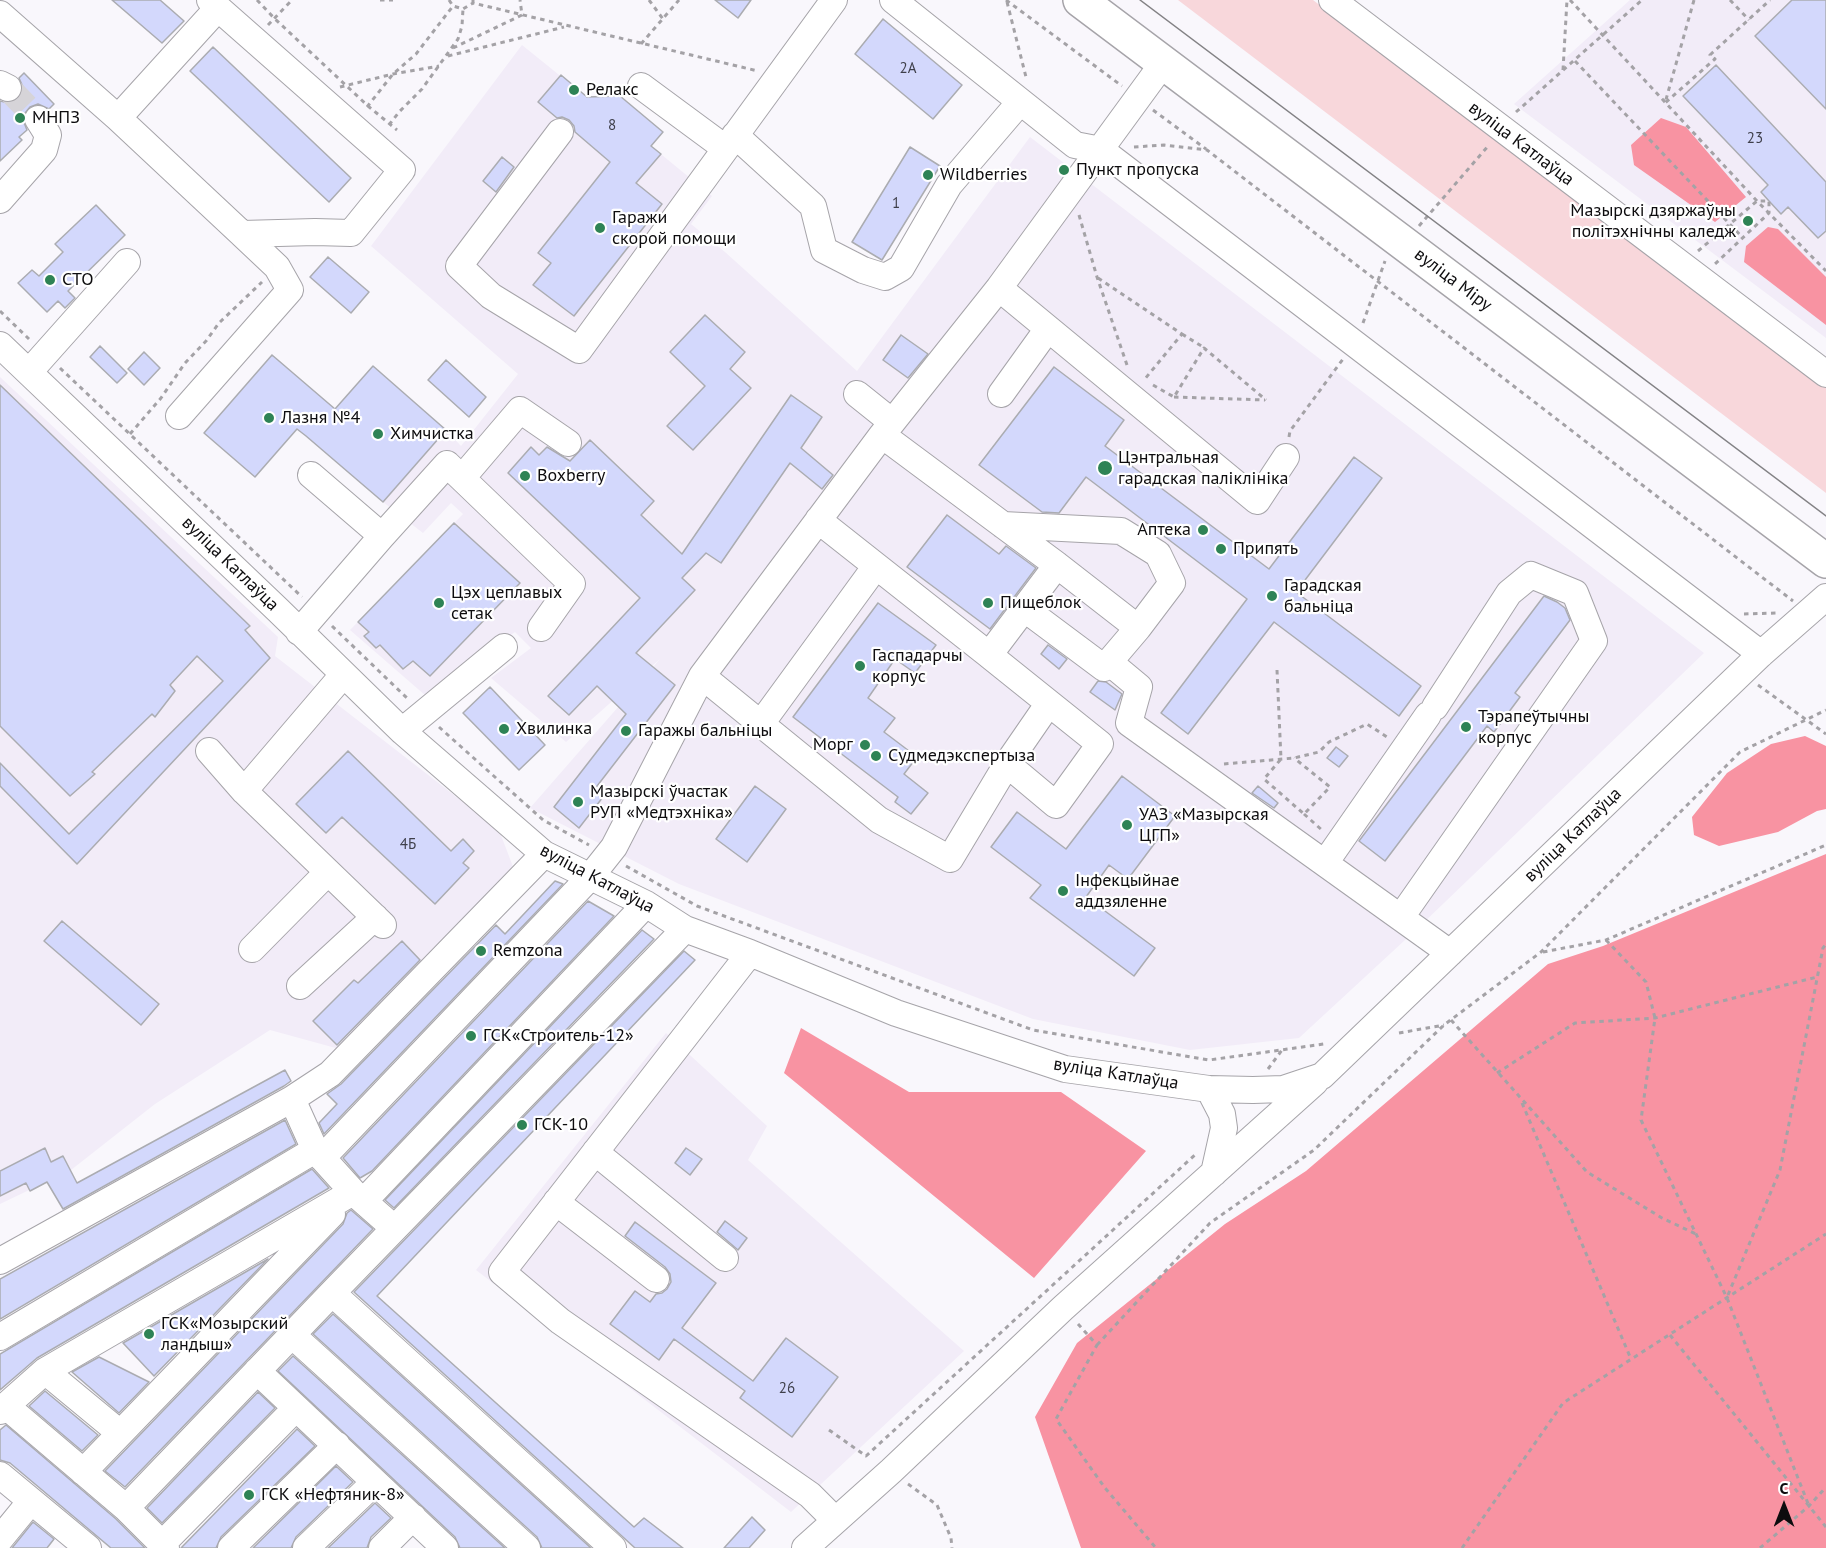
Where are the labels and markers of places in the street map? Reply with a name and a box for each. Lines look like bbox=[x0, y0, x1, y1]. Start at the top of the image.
place label: Релакс bbox=[586, 79, 639, 101]
marker: Релакс bbox=[567, 83, 581, 97]
place label: МНПЗ bbox=[32, 107, 80, 129]
marker: МНПЗ bbox=[13, 111, 27, 125]
place label: Пункт пропуска bbox=[1076, 159, 1199, 181]
marker: Пункт пропуска bbox=[1057, 163, 1071, 177]
place label: Wildberries bbox=[940, 164, 1027, 186]
marker: Wildberries bbox=[921, 168, 935, 182]
place label: Мазырскі дзяржаўны політэхнічны каледж bbox=[1570, 200, 1736, 242]
place label: Гаражи скорой помощи bbox=[612, 207, 736, 250]
marker: Мазырскі дзяржаўны політэхнічны каледж bbox=[1741, 214, 1755, 228]
marker: Гаражи скорой помощи bbox=[593, 221, 607, 235]
place label: СТО bbox=[62, 269, 93, 291]
marker: СТО bbox=[43, 273, 57, 287]
place label: Лазня №4 bbox=[281, 407, 360, 429]
marker: Лазня №4 bbox=[262, 411, 276, 425]
place label: Химчистка bbox=[390, 423, 474, 445]
marker: Химчистка bbox=[371, 427, 385, 441]
place label: Цэнтральная гарадская паліклініка bbox=[1118, 447, 1289, 490]
marker: Цэнтральная гарадская паліклініка bbox=[1096, 459, 1114, 477]
place label: Boxberry bbox=[537, 465, 605, 487]
marker: Boxberry bbox=[518, 469, 532, 483]
place label: Аптека bbox=[1137, 519, 1191, 541]
marker: Аптека bbox=[1196, 523, 1210, 537]
place label: Припять bbox=[1233, 538, 1298, 560]
marker: Припять bbox=[1214, 542, 1228, 556]
place label: Гарадская бальніца bbox=[1284, 575, 1362, 618]
place label: Цэх цеплавых сетак bbox=[451, 582, 562, 624]
marker: Гарадская бальніца bbox=[1265, 589, 1279, 603]
place label: Пищеблок bbox=[1000, 592, 1081, 614]
marker: Цэх цеплавых сетак bbox=[432, 596, 446, 610]
marker: Пищеблок bbox=[981, 596, 995, 610]
place label: Гаспадарчы корпус bbox=[872, 645, 963, 688]
marker: Гаспадарчы корпус bbox=[853, 659, 867, 673]
place label: Тэрапеўтычны корпус bbox=[1478, 706, 1589, 748]
place label: Хвилинка bbox=[516, 718, 592, 740]
place label: Гаражы бальніцы bbox=[638, 720, 772, 742]
marker: Тэрапеўтычны корпус bbox=[1459, 720, 1473, 734]
marker: Хвилинка bbox=[497, 722, 511, 736]
marker: Гаражы бальніцы bbox=[619, 724, 633, 738]
place label: Морг bbox=[813, 734, 853, 756]
marker: Морг bbox=[858, 738, 872, 752]
place label: Судмедэкспертыза bbox=[888, 745, 1035, 767]
marker: Судмедэкспертыза bbox=[869, 749, 883, 763]
place label: Мазырскі ўчастак РУП «Медтэхніка» bbox=[590, 781, 733, 824]
marker: Мазырскі ўчастак РУП «Медтэхніка» bbox=[571, 795, 585, 809]
place label: УАЗ «Мазырская ЦГП» bbox=[1139, 804, 1269, 846]
marker: УАЗ «Мазырская ЦГП» bbox=[1120, 818, 1134, 832]
place label: Інфекцыйнае аддзяленне bbox=[1075, 870, 1179, 912]
marker: Інфекцыйнае аддзяленне bbox=[1056, 884, 1070, 898]
place label: Remzona bbox=[493, 940, 563, 962]
marker: Remzona bbox=[474, 944, 488, 958]
place label: ГСК«Строитель-12» bbox=[483, 1025, 634, 1047]
marker: ГСК«Строитель-12» bbox=[464, 1029, 478, 1043]
place label: ГСК-10 bbox=[534, 1114, 588, 1136]
marker: ГСК-10 bbox=[515, 1118, 529, 1132]
place label: ГСК«Мозырский ландыш» bbox=[161, 1313, 288, 1356]
marker: ГСК«Мозырский ландыш» bbox=[142, 1327, 156, 1341]
place label: ГСК «Нефтяник-8» bbox=[261, 1484, 405, 1506]
marker: ГСК «Нефтяник-8» bbox=[242, 1488, 256, 1502]

